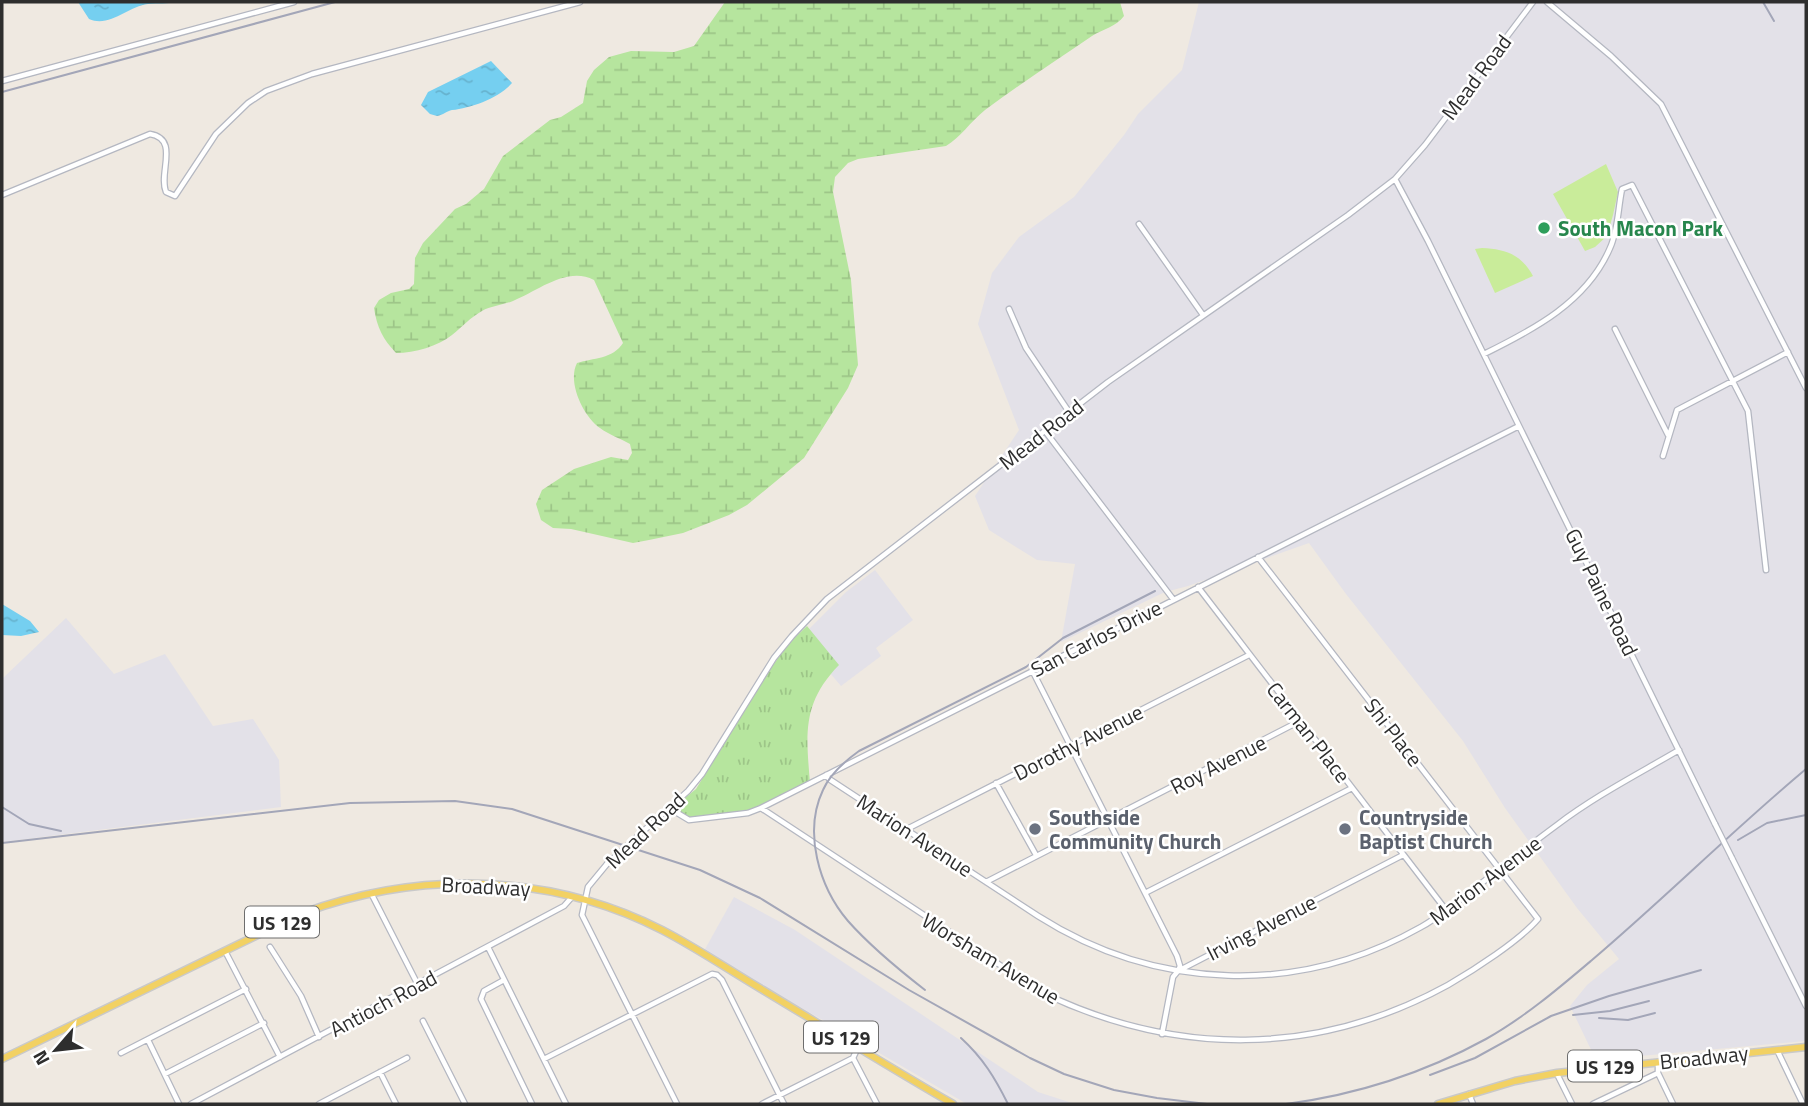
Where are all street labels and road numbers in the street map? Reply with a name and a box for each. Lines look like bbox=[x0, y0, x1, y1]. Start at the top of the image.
street label: Mead Road bbox=[1433, 27, 1519, 127]
street label: Mead Road bbox=[992, 391, 1090, 477]
street label: Guy Paine Road bbox=[1557, 523, 1647, 661]
street label: San Carlos Drive bbox=[1025, 591, 1167, 685]
street label: Carman Place bbox=[1259, 675, 1359, 789]
street label: Shi Place bbox=[1357, 691, 1431, 773]
street label: Dorothy Avenue bbox=[1008, 696, 1148, 788]
street label: Roy Avenue bbox=[1164, 726, 1272, 802]
street label: Mead Road bbox=[598, 784, 692, 876]
street label: Marion Avenue bbox=[851, 785, 979, 885]
street label: Marion Avenue bbox=[1422, 827, 1548, 933]
street label: Broadway bbox=[441, 868, 531, 904]
street label: Irving Avenue bbox=[1200, 886, 1322, 968]
street label: Worsham Avenue bbox=[916, 904, 1066, 1012]
road number: US 129 bbox=[245, 906, 319, 938]
street label: Antioch Road bbox=[324, 961, 442, 1045]
road number: US 129 bbox=[804, 1021, 878, 1052]
street label: Broadway bbox=[1658, 1036, 1750, 1078]
road number: US 129 bbox=[1568, 1050, 1642, 1082]

